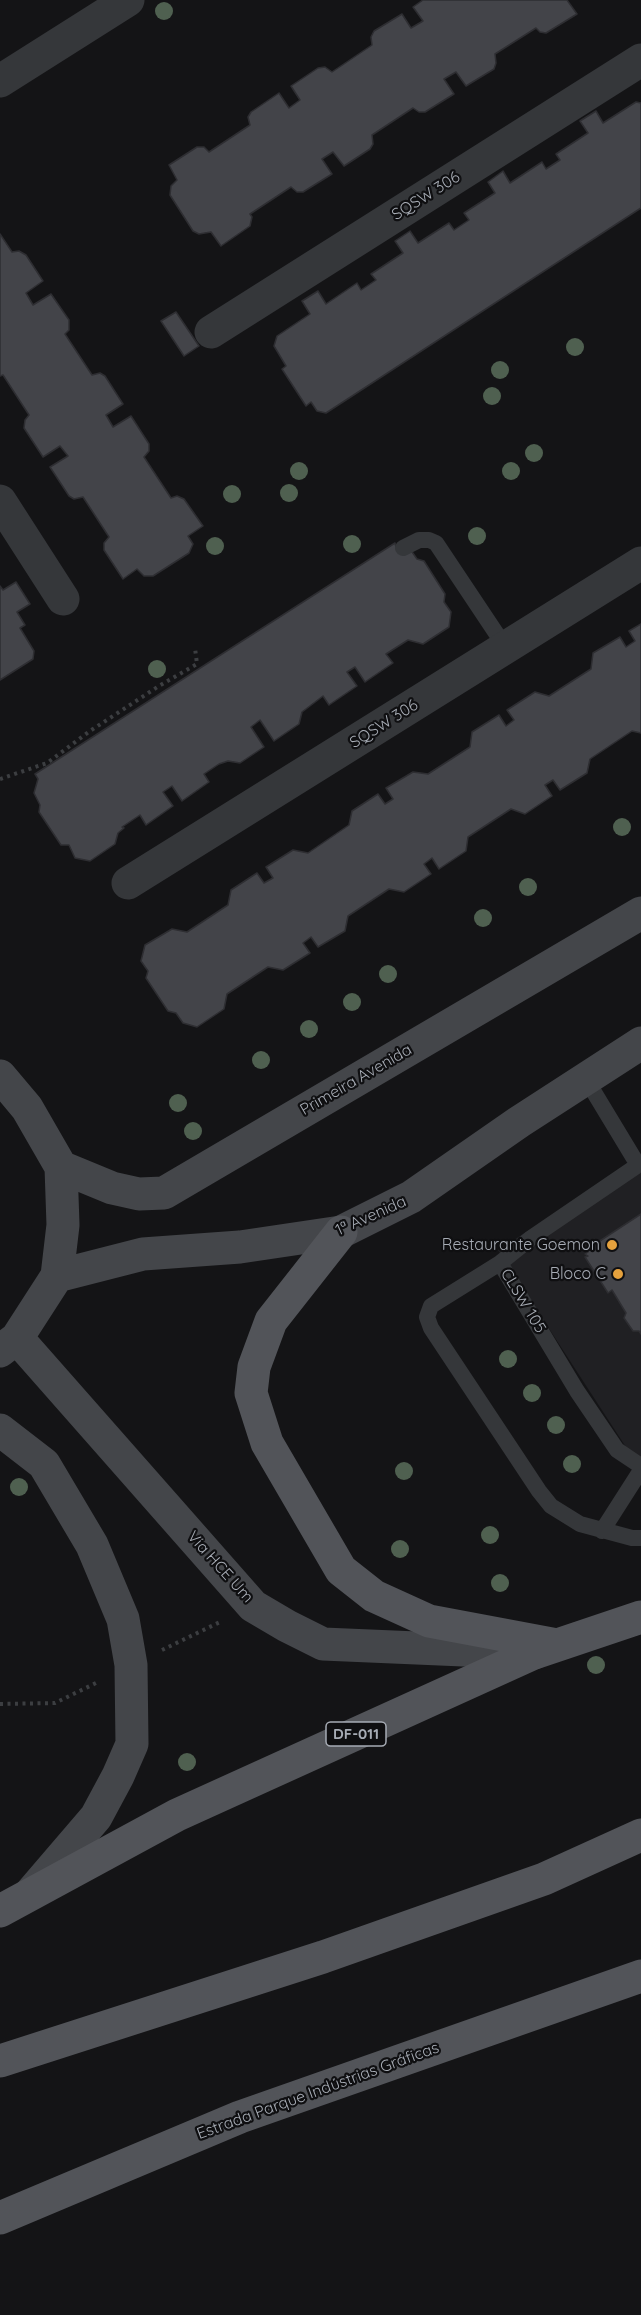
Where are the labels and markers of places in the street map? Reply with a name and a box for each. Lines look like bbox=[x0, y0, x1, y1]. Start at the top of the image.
place label: Restaurante Goemon bbox=[442, 1235, 600, 1255]
marker: Restaurante Goemon bbox=[605, 1238, 619, 1252]
place label: Bloco C bbox=[550, 1264, 606, 1284]
marker: Bloco C bbox=[611, 1267, 625, 1281]

